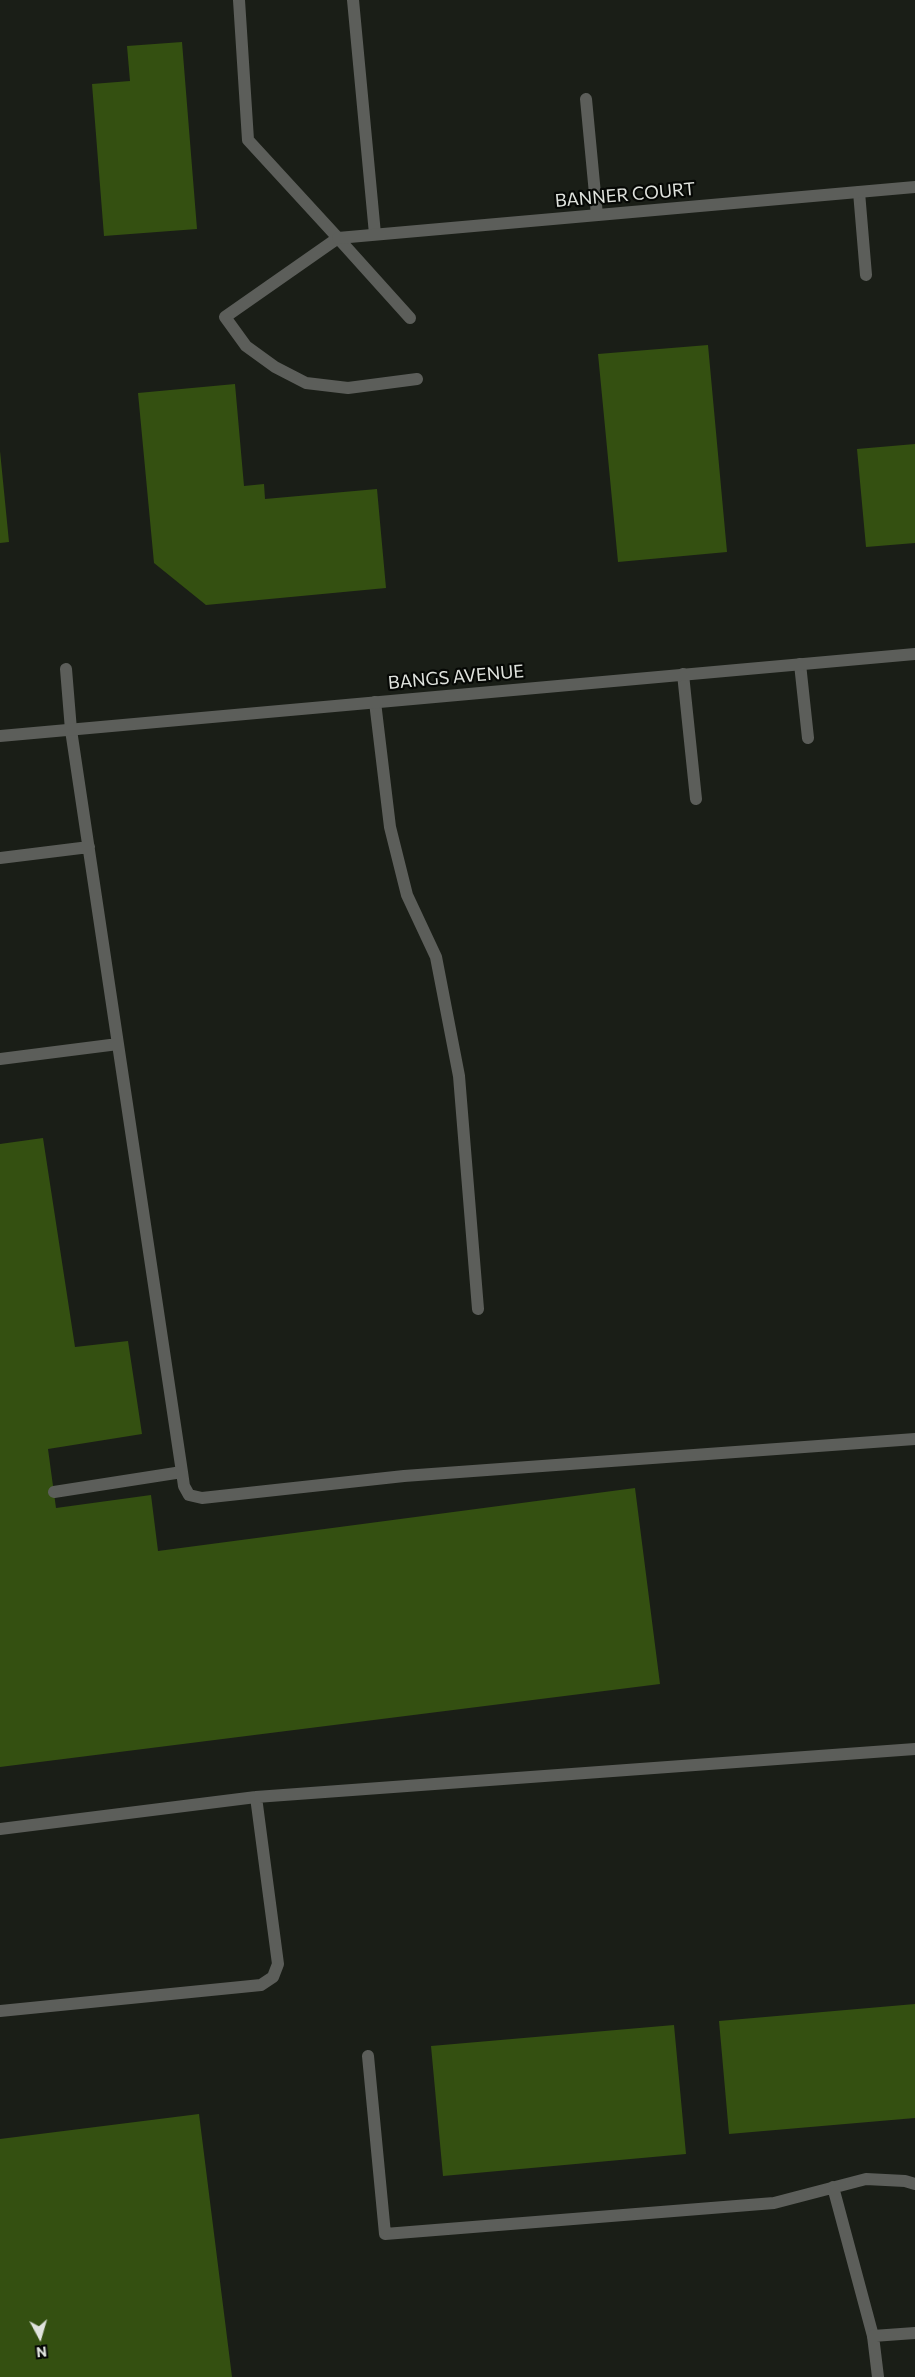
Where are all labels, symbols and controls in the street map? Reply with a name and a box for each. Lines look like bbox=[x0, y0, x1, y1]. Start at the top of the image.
street label: BANNER COURT bbox=[554, 178, 696, 212]
street label: BANGS AVENUE bbox=[387, 660, 525, 694]
north arrow bbox=[15, 2312, 65, 2362]
text: N bbox=[36, 2343, 48, 2361]

